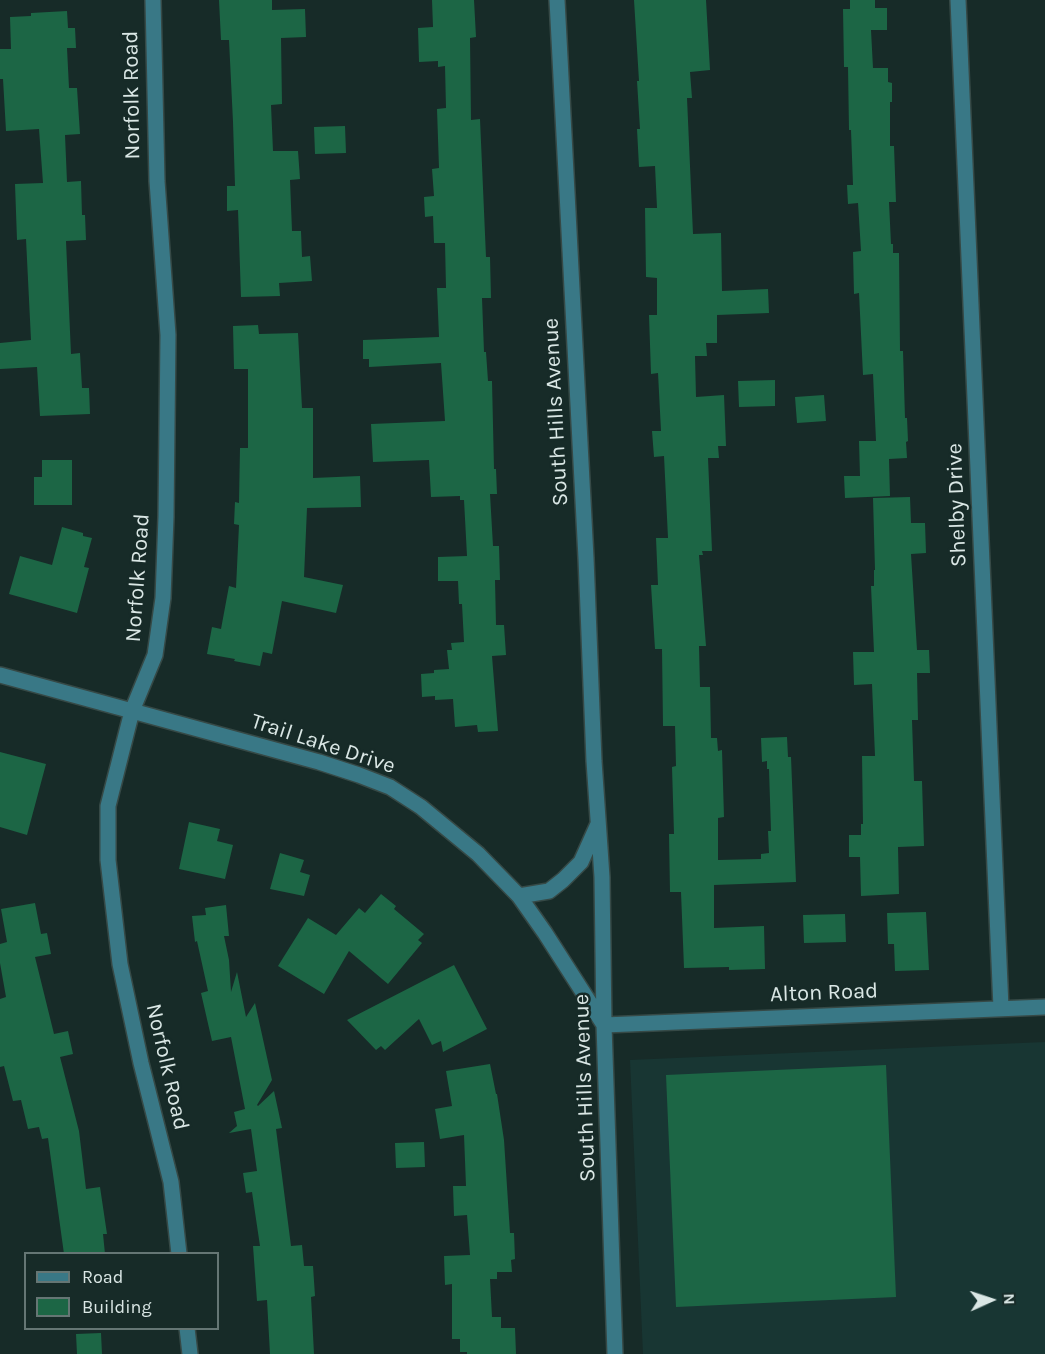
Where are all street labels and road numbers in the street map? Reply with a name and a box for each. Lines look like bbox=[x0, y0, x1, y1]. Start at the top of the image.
street label: Norfolk Road bbox=[118, 30, 146, 160]
street label: South Hills Avenue bbox=[538, 317, 574, 507]
street label: Shelby Drive bbox=[942, 443, 972, 567]
street label: Norfolk Road bbox=[120, 513, 156, 643]
street label: Trail Lake Drive bbox=[248, 708, 398, 780]
street label: Alton Road bbox=[769, 978, 879, 1008]
street label: South Hills Avenue bbox=[569, 994, 601, 1182]
street label: Norfolk Road bbox=[140, 1001, 194, 1133]

